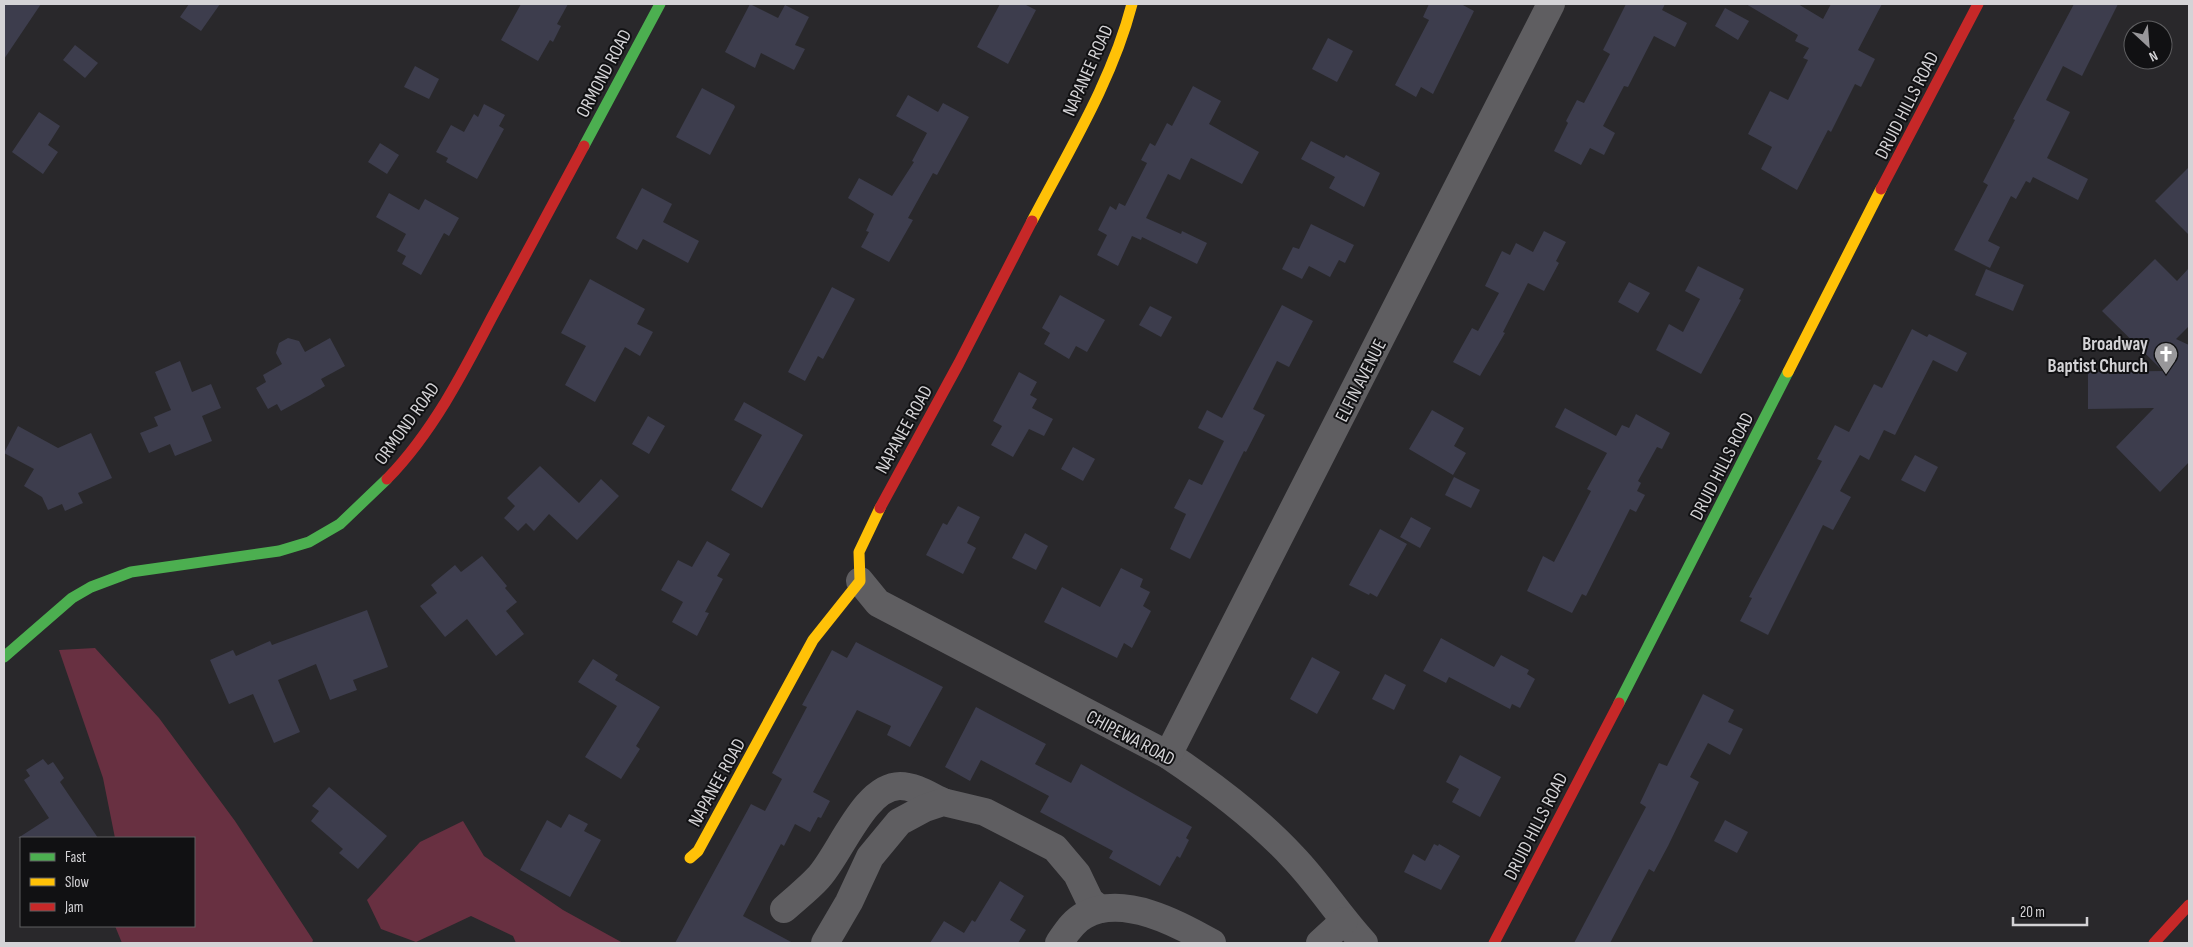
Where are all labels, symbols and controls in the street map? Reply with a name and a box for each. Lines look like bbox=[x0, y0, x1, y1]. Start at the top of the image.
north arrow bbox=[2123, 20, 2173, 70]
street label: NAPANEE ROAD bbox=[1058, 21, 1119, 120]
street label: ORMOND ROAD bbox=[572, 26, 637, 122]
text: N bbox=[2146, 47, 2161, 66]
street label: DRUID HILLS ROAD bbox=[1870, 48, 1944, 163]
place label: Broadway Baptist Church bbox=[2048, 333, 2148, 378]
street label: ELFIN AVENUE bbox=[1331, 335, 1392, 426]
church icon: Broadway Baptist Church bbox=[2153, 341, 2179, 375]
street label: ORMOND ROAD bbox=[370, 378, 445, 470]
street label: NAPANEE ROAD bbox=[871, 382, 938, 478]
street label: DRUID HILLS ROAD bbox=[1685, 409, 1759, 524]
street label: CHIPEWA ROAD bbox=[1082, 705, 1179, 771]
street label: NAPANEE ROAD bbox=[684, 735, 751, 831]
street label: DRUID HILLS ROAD bbox=[1499, 769, 1573, 884]
legend bbox=[20, 837, 195, 927]
text: Fast bbox=[65, 848, 87, 867]
text: Slow bbox=[65, 873, 89, 892]
scale bar bbox=[2013, 894, 2087, 926]
text: Jam bbox=[64, 898, 83, 917]
text: 20 m bbox=[2020, 903, 2045, 922]

